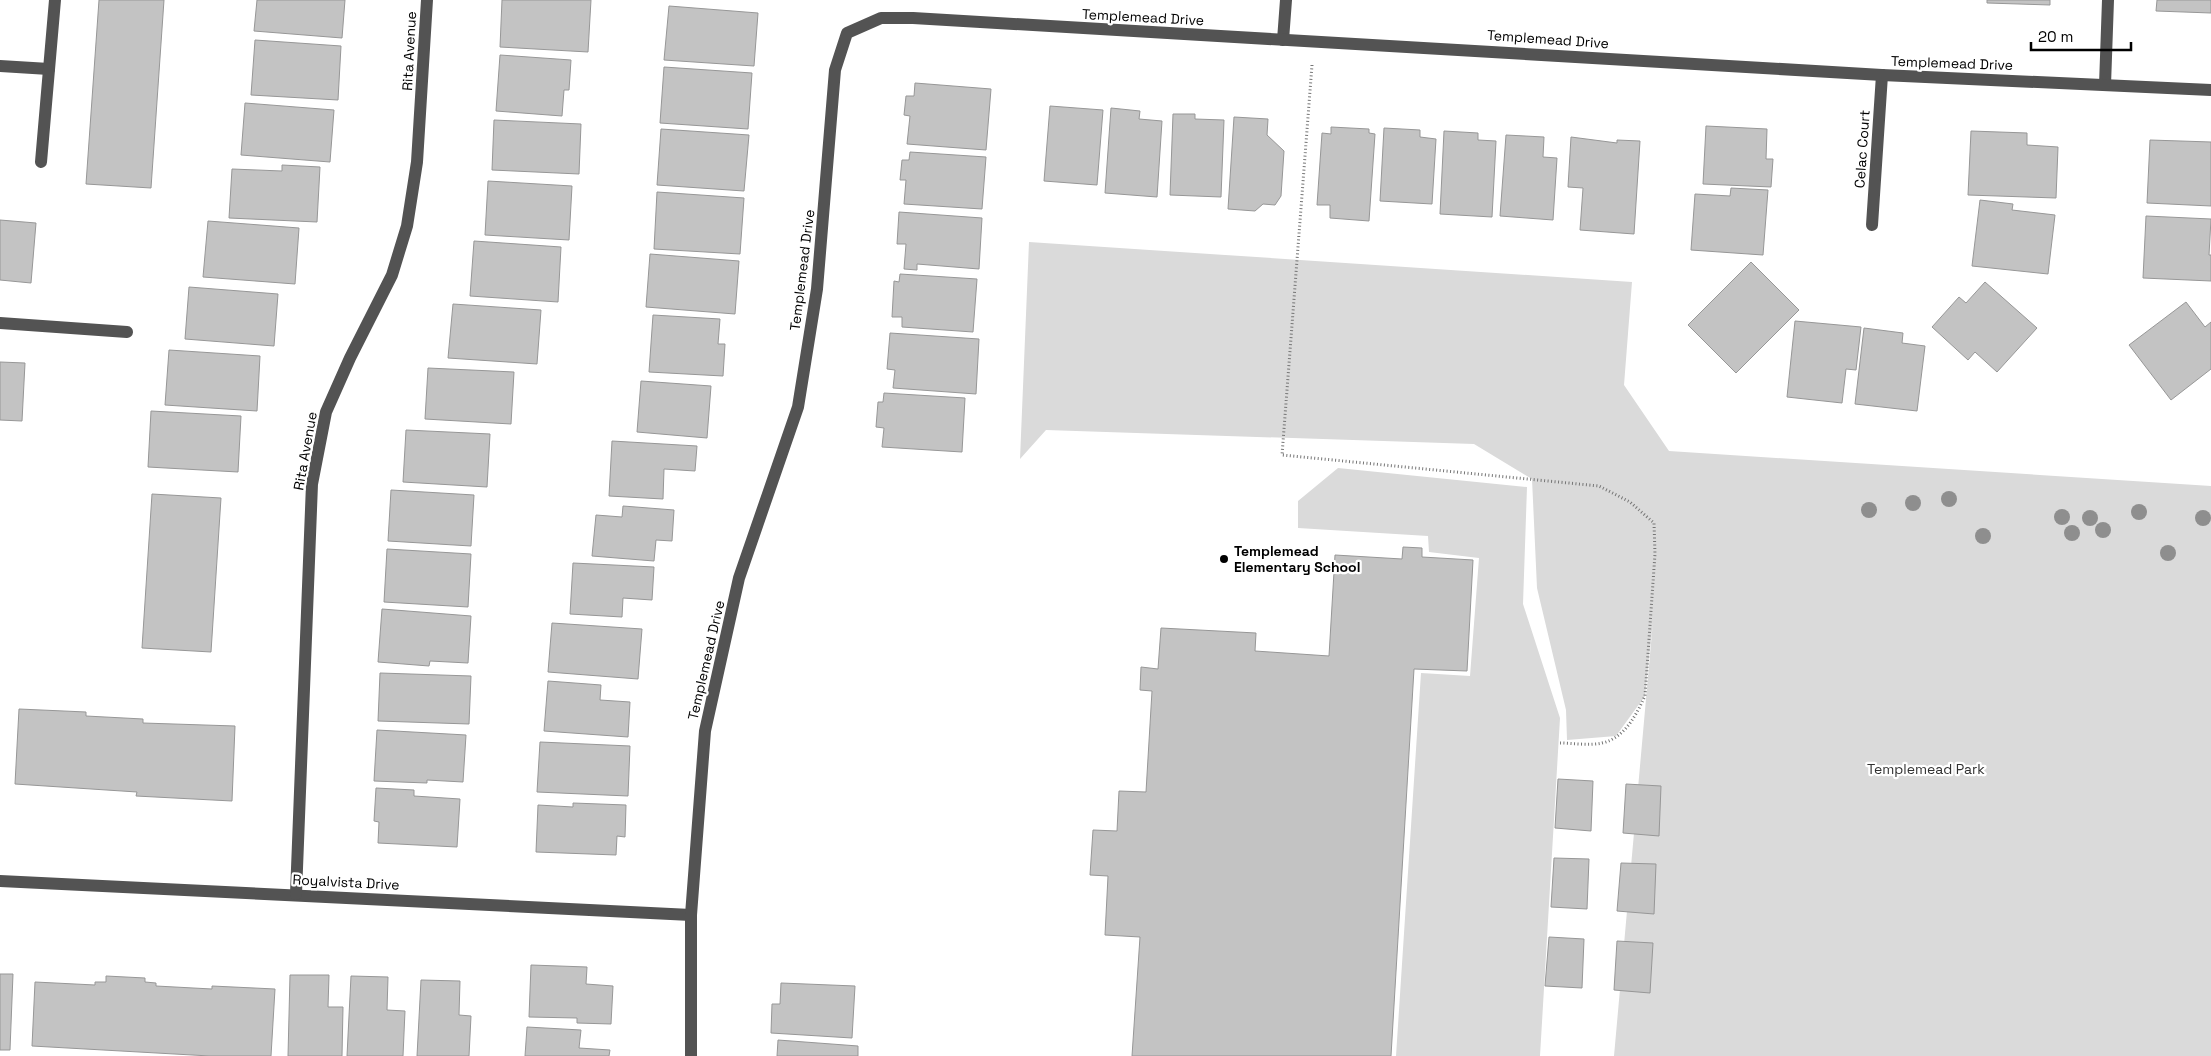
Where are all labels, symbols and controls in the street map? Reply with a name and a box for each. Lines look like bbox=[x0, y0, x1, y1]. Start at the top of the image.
street label: Templemead Drive bbox=[1081, 5, 1205, 29]
street label: Rita Avenue bbox=[398, 11, 420, 91]
scale bar bbox=[2031, 20, 2131, 52]
street label: Templemead Drive bbox=[1486, 26, 1610, 52]
text: 20 m bbox=[2038, 27, 2073, 46]
street label: Templemead Drive bbox=[1891, 52, 2013, 74]
street label: Celac Court bbox=[1850, 109, 1874, 189]
street label: Templemead Drive bbox=[786, 208, 818, 332]
street label: Rita Avenue bbox=[289, 410, 321, 492]
place label: Templemead Elementary School bbox=[1234, 542, 1360, 576]
marker: Templemead Elementary School bbox=[1218, 553, 1230, 565]
street label: Templemead Drive bbox=[683, 598, 729, 722]
park label: Templemead Park bbox=[1867, 760, 1985, 778]
street label: Royalvista Drive bbox=[292, 870, 400, 894]

